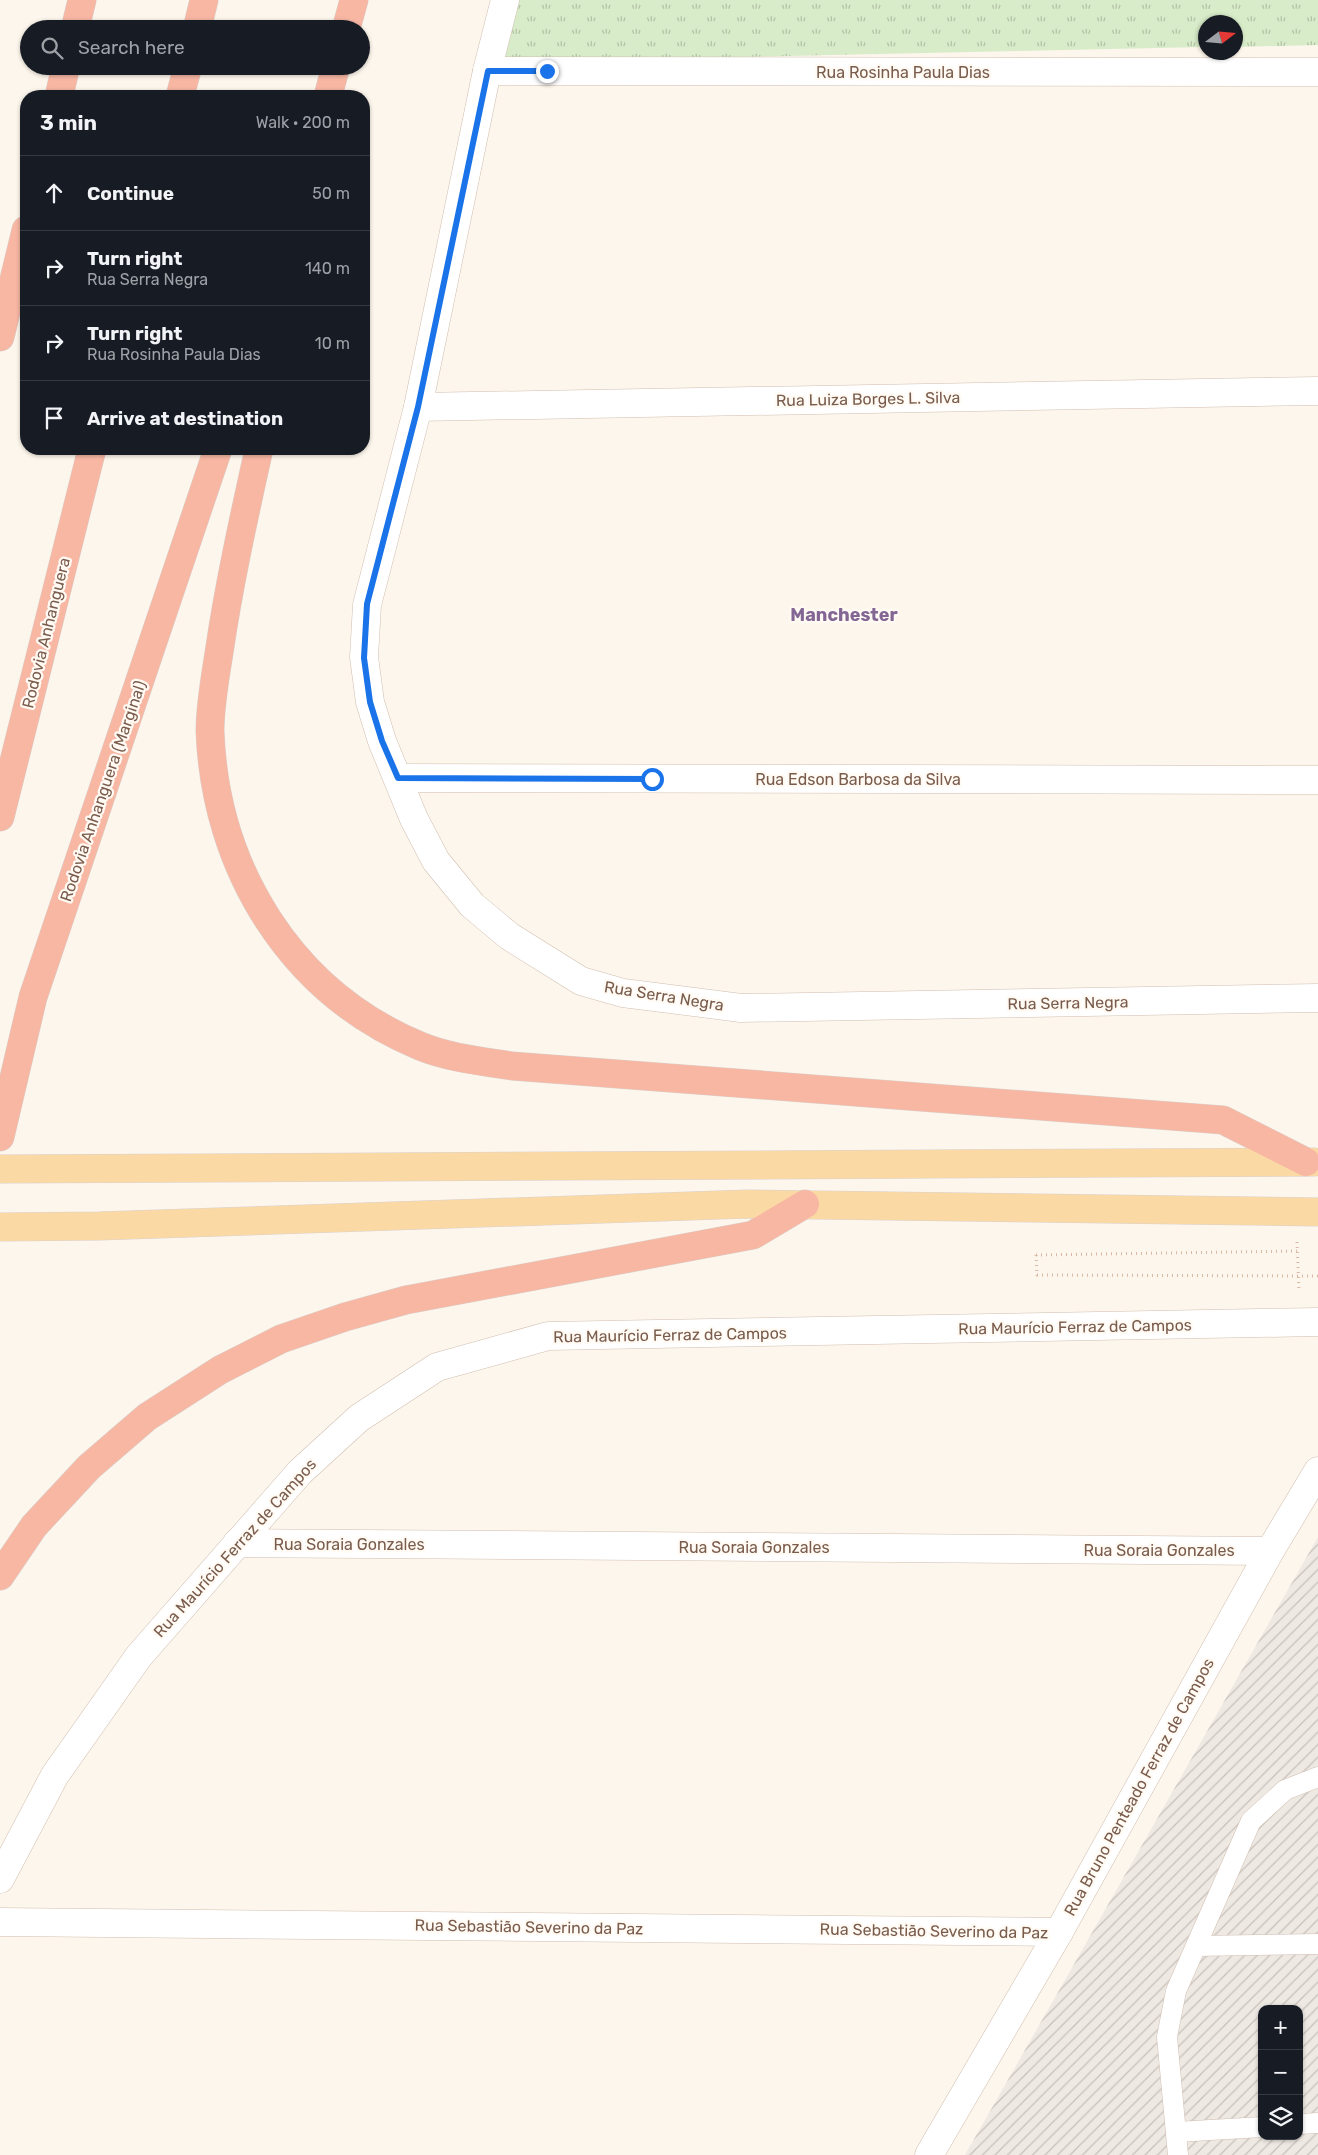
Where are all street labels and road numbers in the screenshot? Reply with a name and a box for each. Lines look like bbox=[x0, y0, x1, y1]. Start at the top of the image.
street label: Rua Rosinha Paula Dias bbox=[816, 63, 990, 82]
street label: Rua Luiza Borges L. Silva bbox=[776, 388, 960, 410]
street label: Rodovia Anhanguera bbox=[18, 556, 74, 710]
street label: Rodovia Anhanguera (Marginal) bbox=[56, 678, 150, 904]
street label: Rua Edson Barbosa da Silva bbox=[755, 770, 961, 789]
street label: Rua Serra Negra bbox=[603, 977, 725, 1015]
street label: Rua Serra Negra bbox=[1007, 992, 1129, 1014]
street label: Rua Maurício Ferraz de Campos bbox=[958, 1315, 1192, 1339]
street label: Rua Maurício Ferraz de Campos bbox=[553, 1323, 787, 1347]
street label: Rua Maurício Ferraz de Campos bbox=[150, 1455, 320, 1641]
street label: Rua Soraia Gonzales bbox=[273, 1535, 425, 1554]
street label: Rua Soraia Gonzales bbox=[678, 1538, 830, 1557]
street label: Rua Soraia Gonzales bbox=[1083, 1541, 1235, 1560]
street label: Rua Bruno Penteado Ferraz de Campos bbox=[1060, 1655, 1218, 1919]
street label: Rua Sebastião Severino da Paz bbox=[415, 1916, 643, 1938]
street label: Rua Sebastião Severino da Paz bbox=[820, 1920, 1048, 1942]

